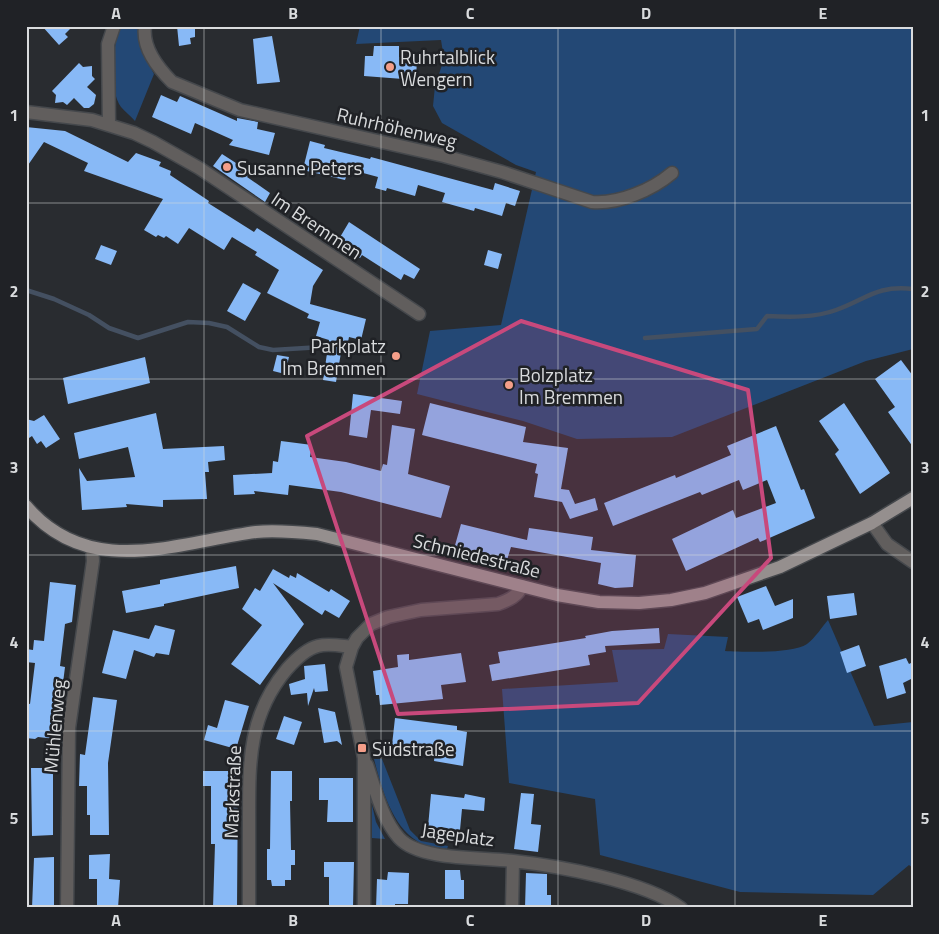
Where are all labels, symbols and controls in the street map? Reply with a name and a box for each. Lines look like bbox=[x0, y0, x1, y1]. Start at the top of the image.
text: A bbox=[111, 1, 121, 25]
text: B bbox=[288, 1, 298, 25]
text: C bbox=[466, 1, 475, 25]
text: D bbox=[641, 1, 651, 25]
text: E bbox=[819, 1, 828, 25]
place label: Ruhrtalblick Wengern bbox=[400, 42, 495, 93]
marker: Ruhrtalblick Wengern bbox=[384, 61, 396, 73]
street label: Ruhrhöhenweg bbox=[334, 99, 460, 155]
text: 1 bbox=[10, 103, 18, 127]
text: 1 bbox=[921, 103, 929, 127]
place label: Susanne Peters bbox=[237, 153, 362, 182]
marker: Susanne Peters bbox=[221, 161, 233, 173]
street label: Im Bremmen bbox=[266, 184, 368, 266]
text: 2 bbox=[10, 279, 18, 303]
text: 2 bbox=[921, 279, 929, 303]
place label: Parkplatz Im Bremmen bbox=[282, 331, 386, 382]
marker: Parkplatz Im Bremmen bbox=[390, 350, 402, 362]
place label: Bolzplatz Im Bremmen bbox=[519, 360, 623, 411]
marker: Bolzplatz Im Bremmen bbox=[503, 379, 515, 391]
text: 3 bbox=[10, 455, 18, 479]
text: 3 bbox=[921, 455, 929, 479]
street label: Schmiedestraße bbox=[410, 525, 544, 585]
text: 4 bbox=[10, 630, 19, 654]
text: 4 bbox=[921, 630, 930, 654]
street label: Mühlenweg bbox=[35, 678, 73, 774]
place label: Südstraße bbox=[372, 734, 455, 763]
marker: Südstraße bbox=[356, 742, 368, 754]
street label: Markstraße bbox=[216, 745, 248, 839]
text: 5 bbox=[10, 806, 19, 830]
text: 5 bbox=[921, 806, 930, 830]
street label: Jageplatz bbox=[420, 815, 496, 853]
text: A bbox=[111, 908, 121, 932]
text: B bbox=[288, 908, 298, 932]
text: C bbox=[466, 908, 475, 932]
text: D bbox=[641, 908, 651, 932]
text: E bbox=[819, 908, 828, 932]

